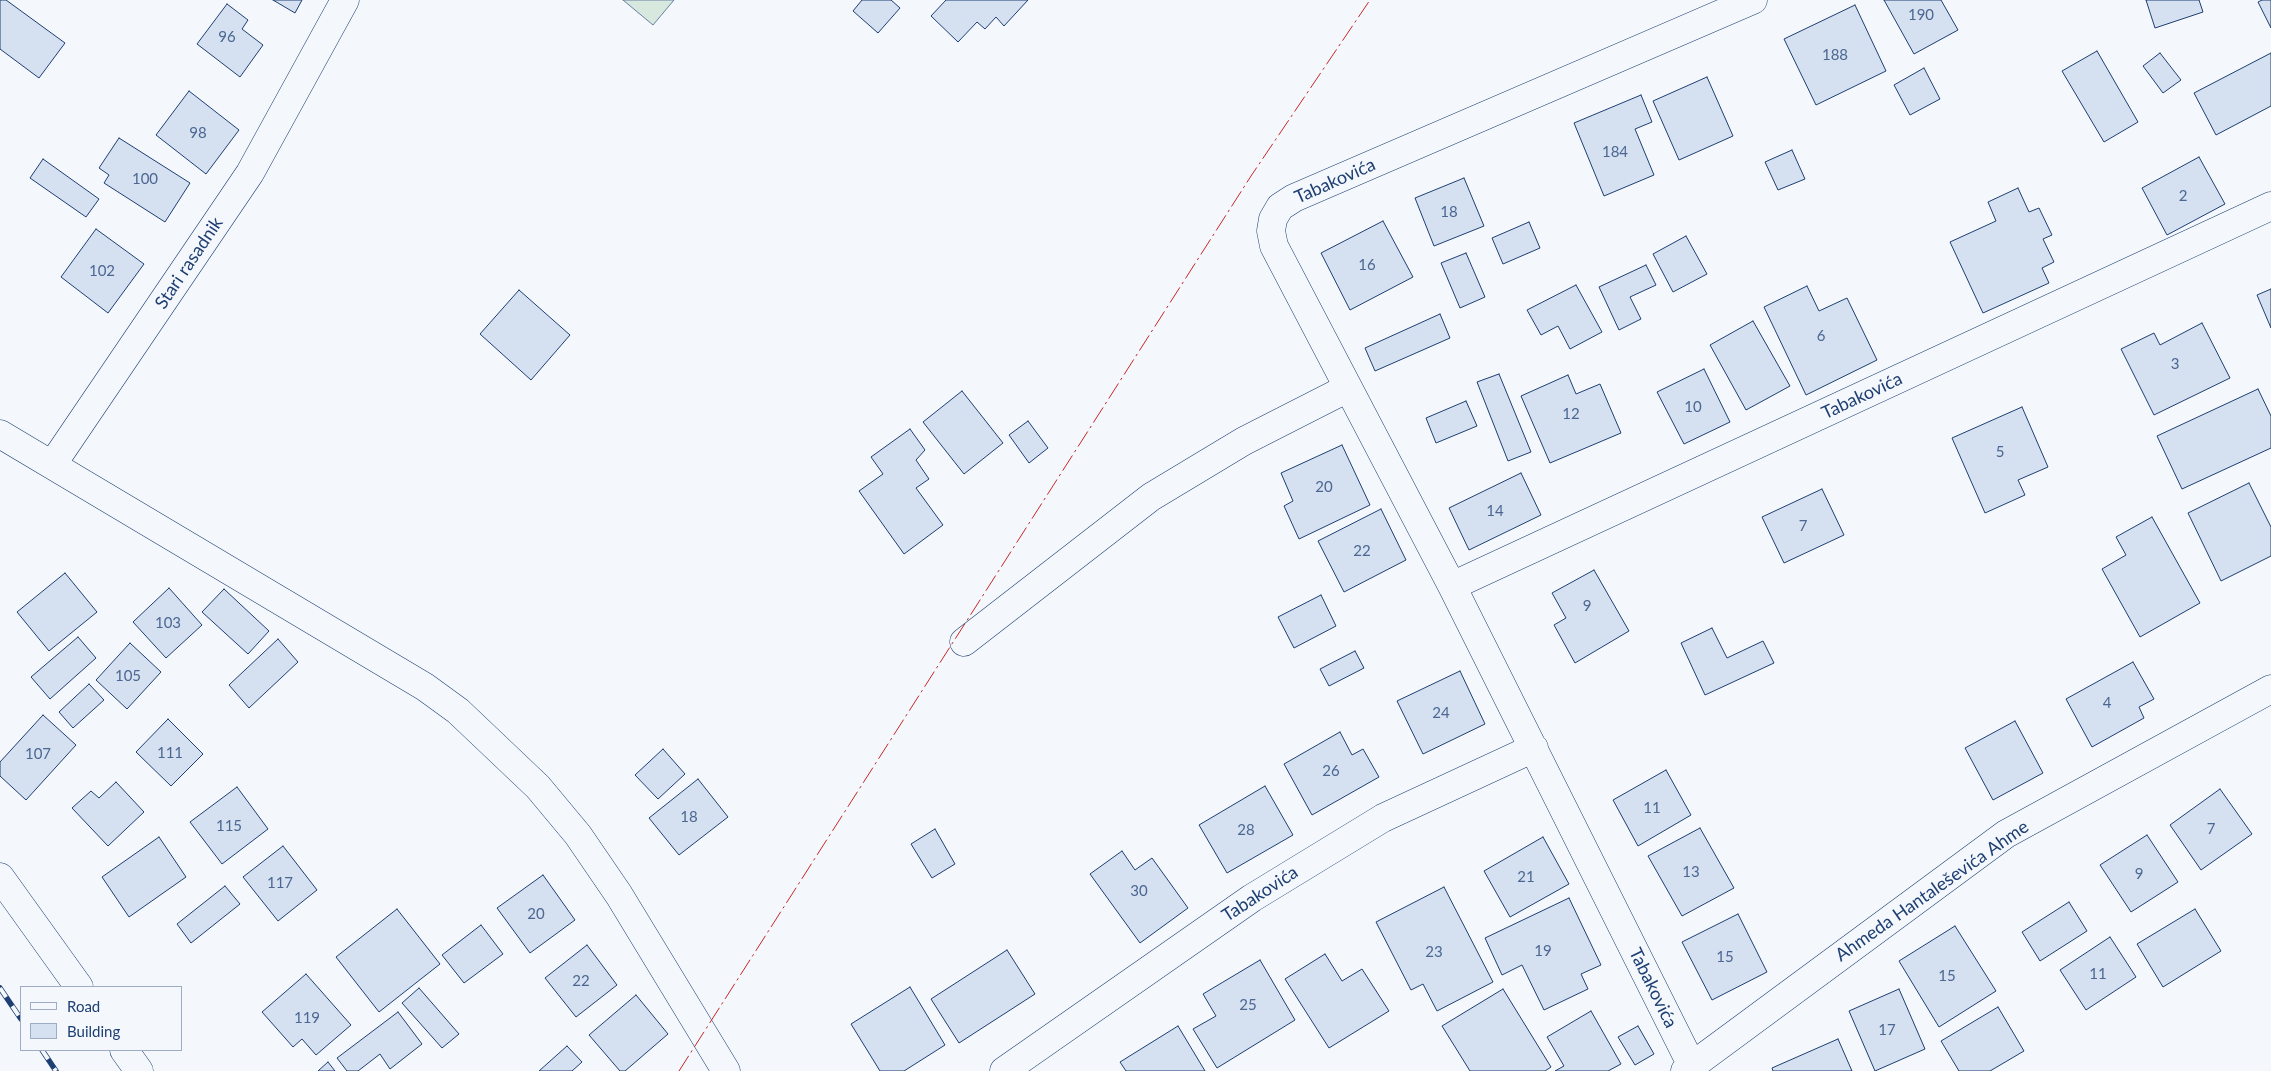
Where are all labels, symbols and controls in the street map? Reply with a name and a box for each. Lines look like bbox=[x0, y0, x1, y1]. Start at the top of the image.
house number: 190 bbox=[1908, 6, 1934, 24]
house number: 96 bbox=[218, 28, 236, 46]
house number: 188 bbox=[1822, 46, 1848, 64]
house number: 98 bbox=[189, 124, 207, 142]
house number: 184 bbox=[1602, 143, 1628, 161]
street label: Tabakovića bbox=[1291, 154, 1379, 208]
house number: 100 bbox=[132, 170, 158, 188]
house number: 2 bbox=[2179, 187, 2187, 205]
house number: 18 bbox=[1440, 203, 1458, 221]
street label: Stari rasadnik bbox=[150, 213, 228, 313]
house number: 16 bbox=[1358, 256, 1376, 274]
house number: 102 bbox=[89, 262, 115, 280]
house number: 6 bbox=[1817, 327, 1825, 345]
house number: 3 bbox=[2171, 355, 2179, 373]
street label: Tabakovića bbox=[1818, 368, 1906, 424]
house number: 10 bbox=[1684, 398, 1702, 416]
house number: 12 bbox=[1562, 405, 1580, 423]
house number: 5 bbox=[1996, 443, 2004, 461]
house number: 20 bbox=[1315, 478, 1333, 496]
house number: 14 bbox=[1486, 502, 1504, 520]
house number: 7 bbox=[1799, 517, 1807, 535]
house number: 22 bbox=[1353, 542, 1371, 560]
house number: 9 bbox=[1583, 597, 1591, 615]
house number: 103 bbox=[155, 614, 181, 632]
house number: 105 bbox=[115, 667, 141, 685]
house number: 4 bbox=[2103, 694, 2111, 712]
house number: 24 bbox=[1432, 704, 1450, 722]
house number: 111 bbox=[157, 744, 183, 762]
house number: 107 bbox=[25, 745, 51, 763]
house number: 26 bbox=[1322, 762, 1340, 780]
house number: 11 bbox=[1643, 799, 1661, 817]
house number: 18 bbox=[680, 808, 698, 826]
street label: Ahmeda Hantaleševića Ahme bbox=[1831, 816, 2033, 966]
house number: 115 bbox=[216, 817, 242, 835]
house number: 7 bbox=[2207, 820, 2215, 838]
house number: 28 bbox=[1237, 821, 1255, 839]
street label: Tabakovića bbox=[1218, 861, 1302, 927]
house number: 13 bbox=[1682, 863, 1700, 881]
house number: 9 bbox=[2135, 865, 2143, 883]
house number: 21 bbox=[1517, 868, 1535, 886]
house number: 117 bbox=[267, 874, 293, 892]
house number: 30 bbox=[1130, 882, 1148, 900]
house number: 20 bbox=[527, 905, 545, 923]
house number: 19 bbox=[1534, 942, 1552, 960]
house number: 23 bbox=[1425, 943, 1443, 961]
street label: Tabakovića bbox=[1624, 944, 1682, 1032]
house number: 15 bbox=[1716, 948, 1734, 966]
house number: 11 bbox=[2089, 965, 2107, 983]
house number: 15 bbox=[1938, 967, 1956, 985]
house number: 22 bbox=[572, 972, 590, 990]
legend bbox=[20, 986, 182, 1051]
house number: 25 bbox=[1239, 996, 1257, 1014]
text: Road bbox=[67, 997, 100, 1015]
house number: 119 bbox=[294, 1009, 320, 1027]
house number: 17 bbox=[1878, 1021, 1896, 1039]
text: Building bbox=[67, 1022, 120, 1040]

